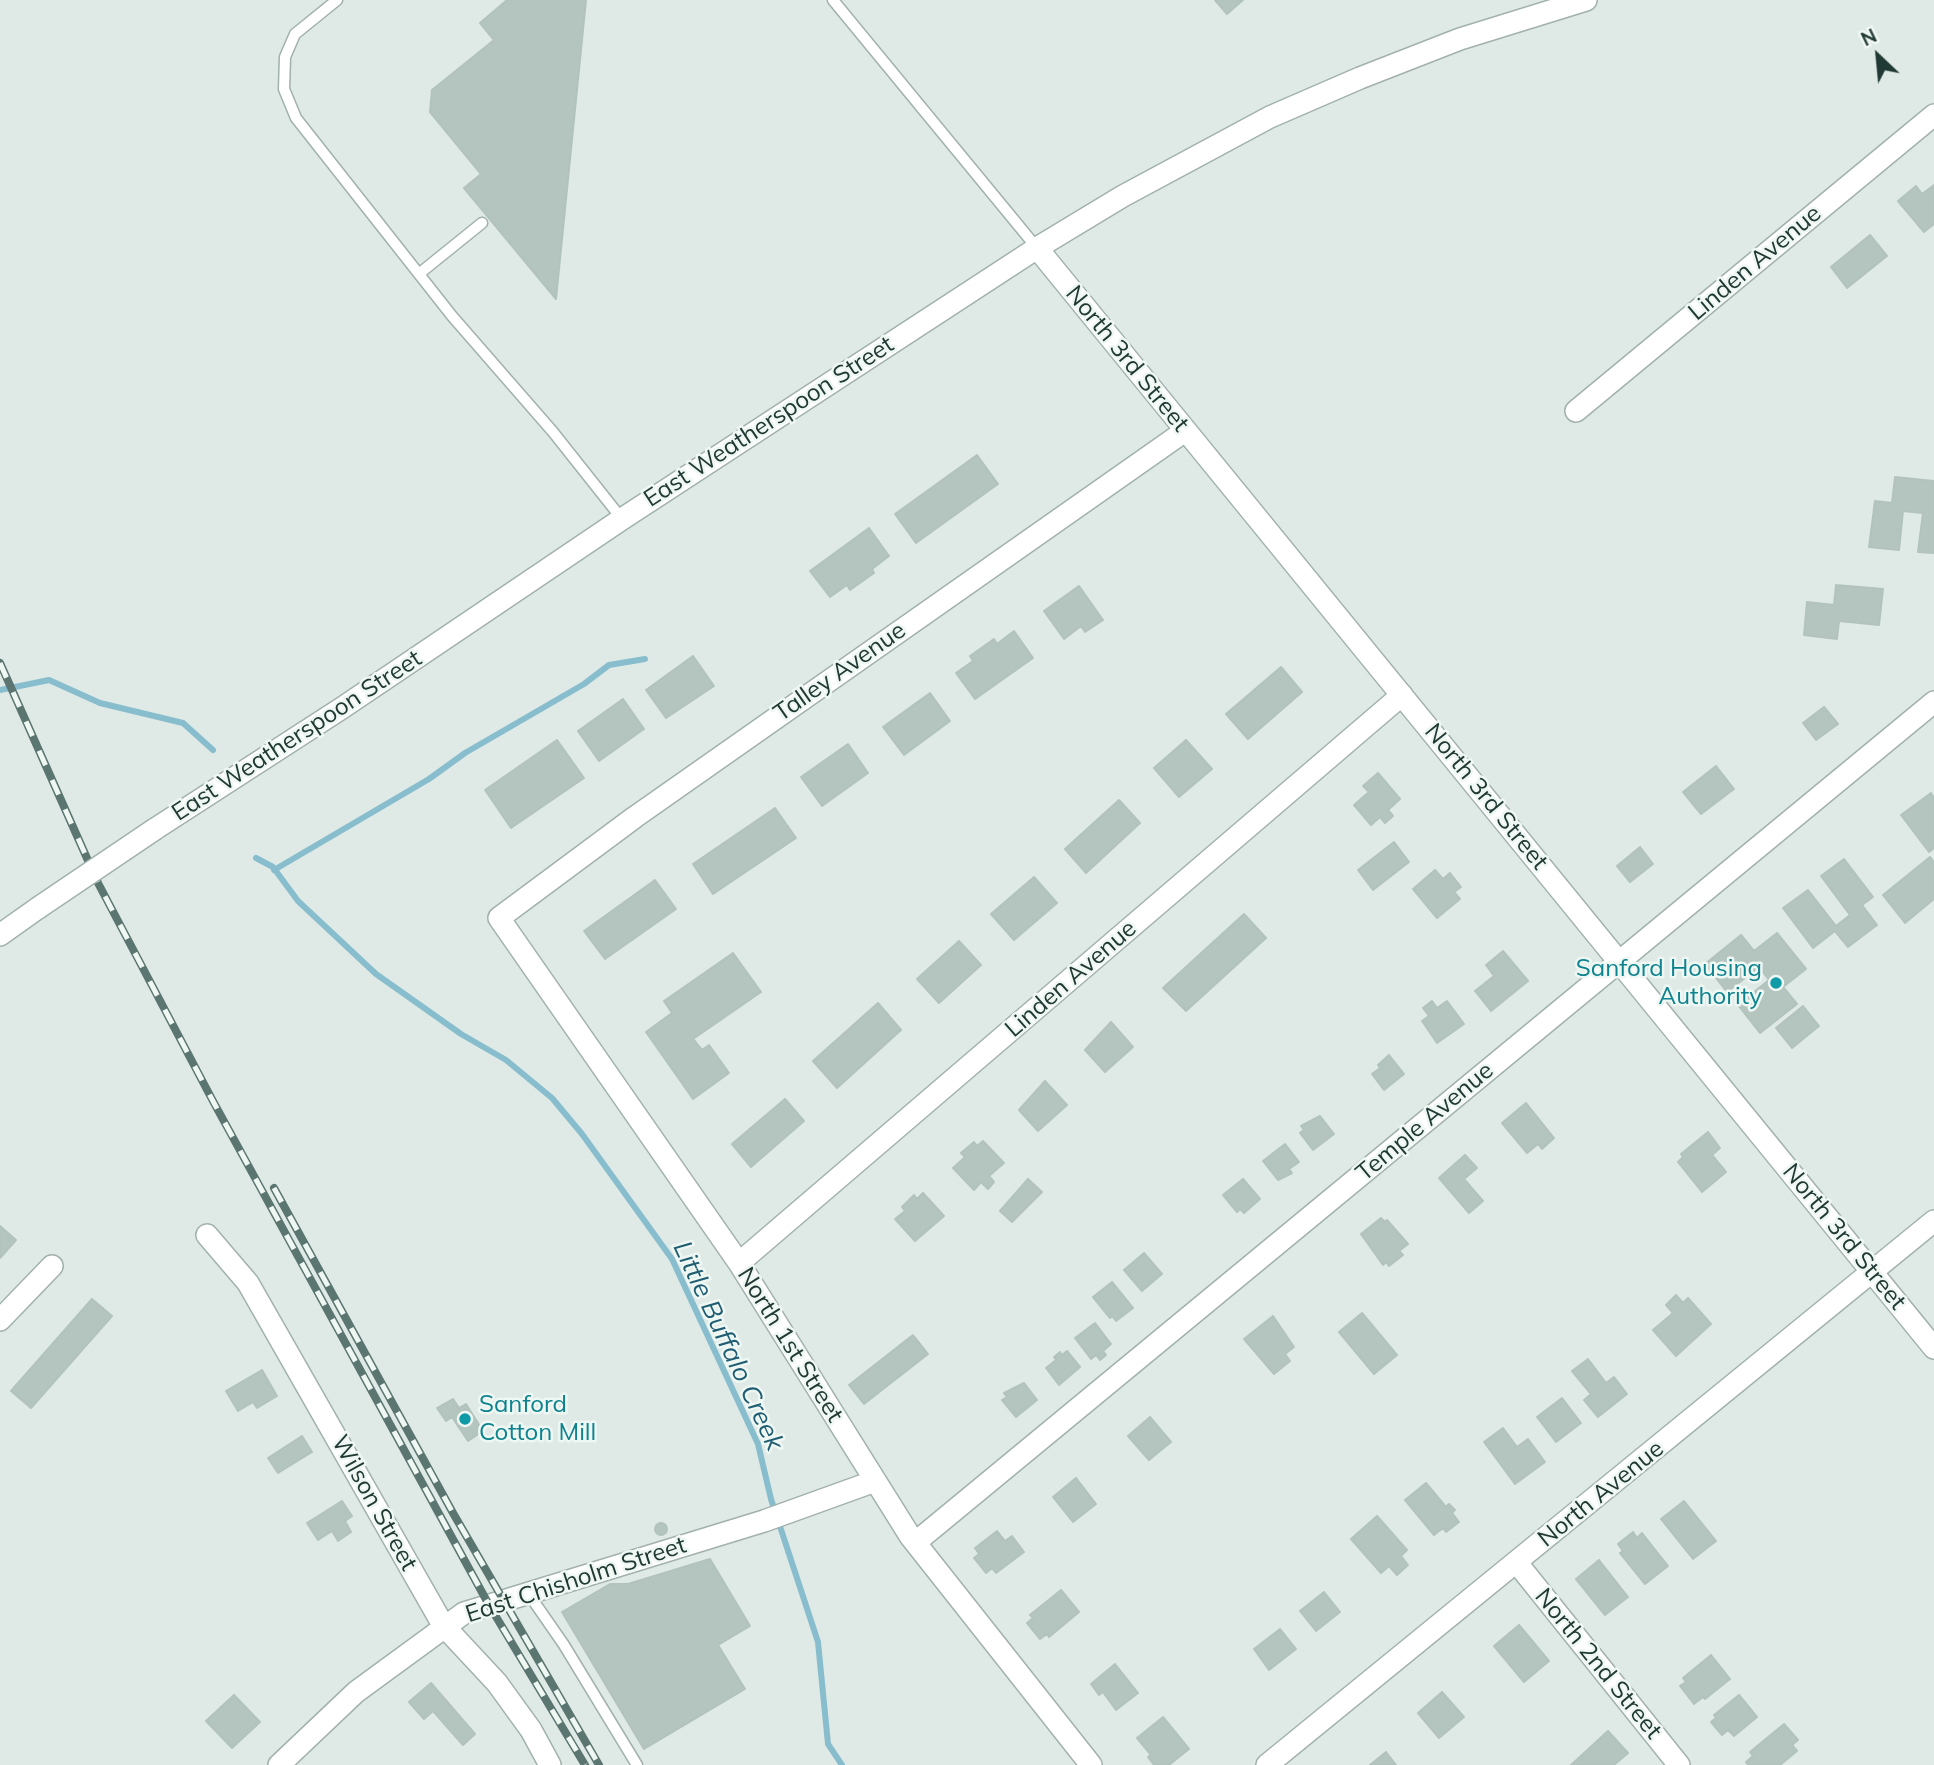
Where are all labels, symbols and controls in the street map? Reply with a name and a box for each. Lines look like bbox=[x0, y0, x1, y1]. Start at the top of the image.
north arrow bbox=[1843, 21, 1913, 91]
text: N bbox=[1857, 23, 1881, 51]
street label: Linden Avenue bbox=[1683, 199, 1827, 327]
street label: North 3rd Street bbox=[1059, 280, 1195, 438]
street label: East Weatherspoon Street bbox=[639, 330, 899, 514]
street label: Talley Avenue bbox=[769, 616, 911, 728]
street label: East Weatherspoon Street bbox=[167, 644, 427, 828]
street label: North 3rd Street bbox=[1418, 718, 1554, 876]
street label: Linden Avenue bbox=[1000, 914, 1142, 1044]
place label: Sanford Housing Authority bbox=[1576, 955, 1762, 1011]
marker: Sanford Housing Authority bbox=[1768, 975, 1784, 991]
street label: Temple Avenue bbox=[1351, 1056, 1499, 1188]
street label: North 3rd Street bbox=[1776, 1158, 1912, 1316]
water label: Little Buffalo Creek bbox=[666, 1236, 790, 1456]
street label: North 1st Street bbox=[731, 1262, 849, 1428]
place label: Sanford Cotton Mill bbox=[479, 1391, 596, 1447]
marker: Sanford Cotton Mill bbox=[457, 1411, 473, 1427]
street label: Wilson Street bbox=[325, 1430, 423, 1576]
street label: North Avenue bbox=[1532, 1435, 1670, 1553]
street label: East Chisholm Street bbox=[462, 1531, 690, 1629]
street label: North 2nd Street bbox=[1529, 1583, 1667, 1745]

